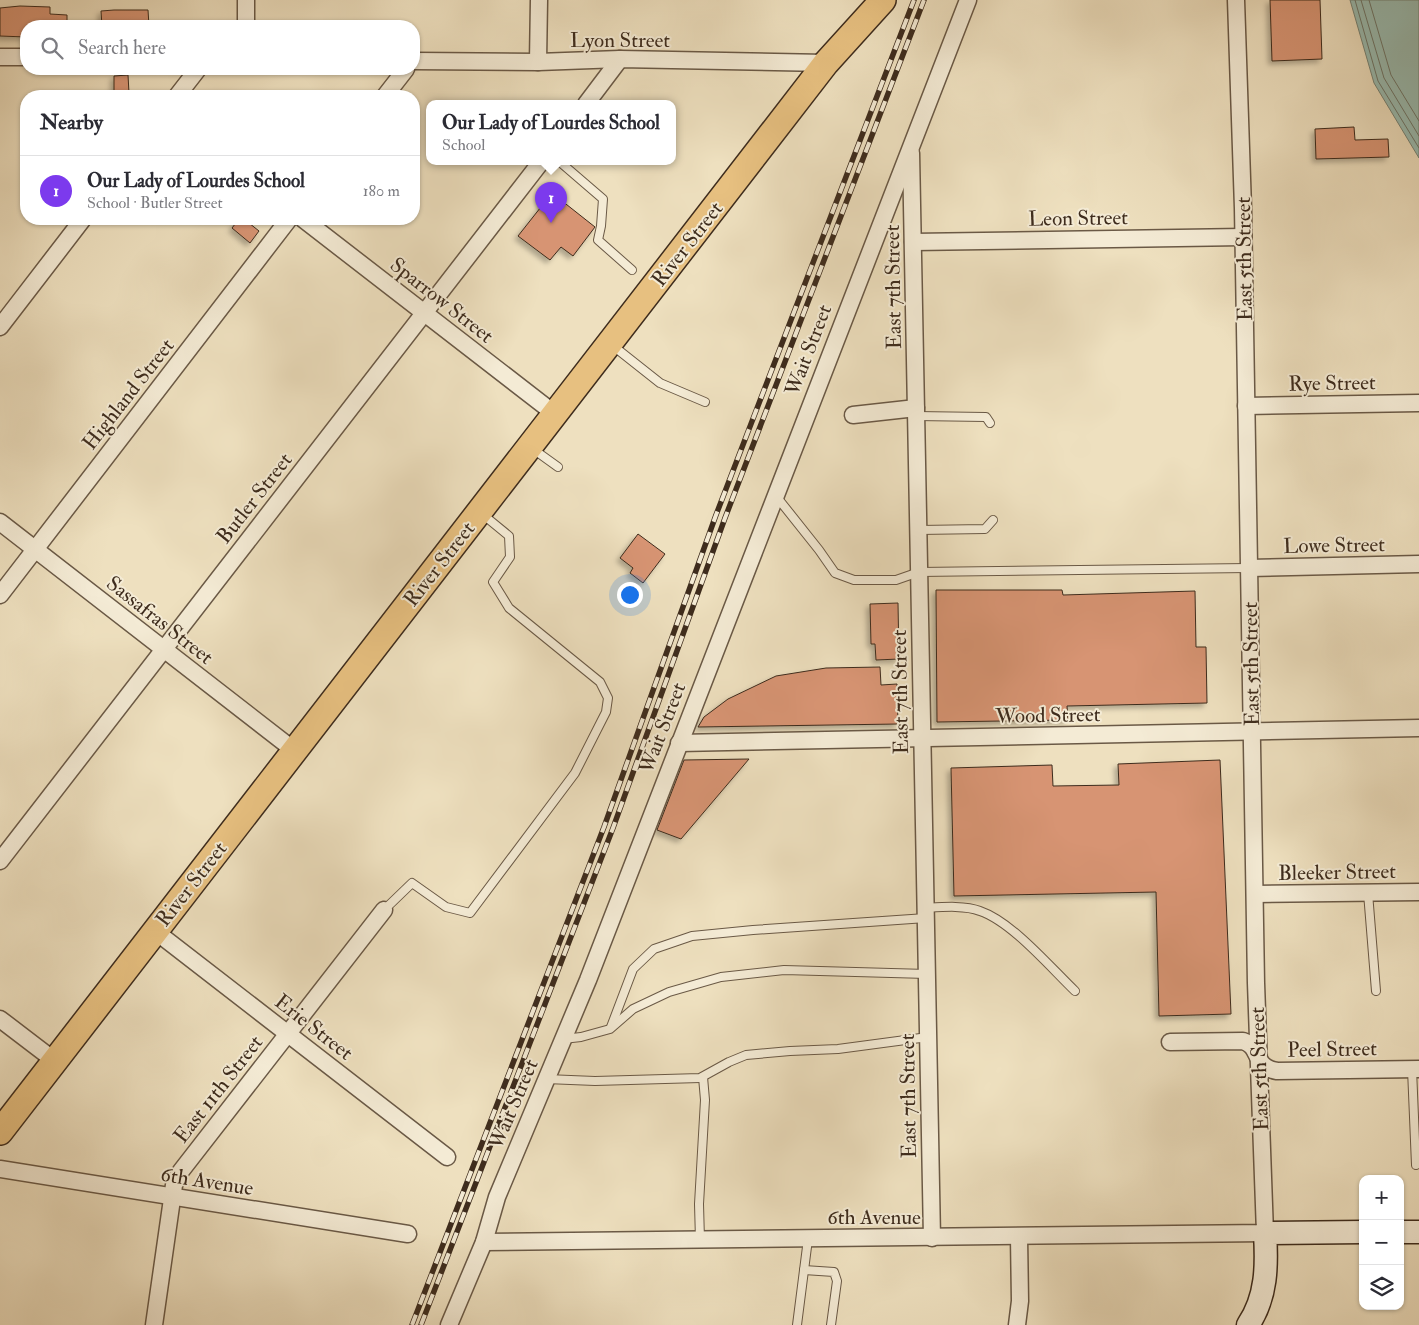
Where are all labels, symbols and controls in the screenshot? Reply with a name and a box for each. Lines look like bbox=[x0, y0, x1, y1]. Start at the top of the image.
search box bbox=[20, 20, 420, 75]
street label: Lyon Street bbox=[570, 27, 670, 54]
icon: search bbox=[38, 34, 66, 62]
text: Search here bbox=[78, 36, 166, 60]
popup bbox=[426, 100, 676, 165]
text: Nearby bbox=[40, 109, 103, 136]
text: Our Lady of Lourdes School bbox=[442, 111, 660, 135]
text: School bbox=[442, 135, 485, 155]
text: Our Lady of Lourdes School bbox=[87, 169, 305, 193]
text: 1 bbox=[53, 181, 59, 201]
text: 180 m bbox=[363, 181, 400, 201]
pin: 1 bbox=[535, 182, 567, 223]
text: School · Butler Street bbox=[87, 193, 223, 213]
street label: River Street bbox=[646, 196, 729, 292]
street label: East 5th Street bbox=[1230, 196, 1259, 321]
street label: Leon Street bbox=[1028, 204, 1128, 233]
street label: East 7th Street bbox=[879, 224, 908, 350]
street label: Sparrow Street bbox=[384, 251, 499, 349]
street label: Wait Street bbox=[778, 301, 838, 401]
street label: Highland Street bbox=[76, 333, 180, 456]
street label: Rye Street bbox=[1288, 369, 1376, 398]
street label: Butler Street bbox=[210, 447, 298, 549]
street label: River Street bbox=[398, 516, 481, 612]
street label: Lowe Street bbox=[1283, 531, 1385, 560]
street label: Sassafras Street bbox=[101, 570, 219, 671]
your location bbox=[617, 582, 643, 608]
street label: East 5th Street bbox=[1237, 601, 1266, 726]
street label: East 7th Street bbox=[886, 629, 915, 755]
street label: Wait Street bbox=[632, 679, 692, 779]
street label: Wood Street bbox=[994, 701, 1101, 730]
street label: River Street bbox=[150, 836, 233, 932]
street label: Bleeker Street bbox=[1278, 858, 1396, 887]
street label: Erie Street bbox=[269, 988, 358, 1067]
street label: East 5th Street bbox=[1244, 1006, 1275, 1132]
street label: East 11th Street bbox=[168, 1030, 269, 1149]
street label: East 7th Street bbox=[894, 1033, 923, 1159]
street label: Peel Street bbox=[1287, 1035, 1377, 1064]
street label: Wait Street bbox=[482, 1055, 545, 1154]
street label: 6th Avenue bbox=[159, 1161, 255, 1202]
map controls bbox=[1359, 1175, 1404, 1310]
button: + bbox=[1359, 1175, 1404, 1220]
street label: 6th Avenue bbox=[827, 1204, 921, 1231]
button: − bbox=[1359, 1220, 1404, 1265]
button: layers bbox=[1359, 1265, 1404, 1310]

